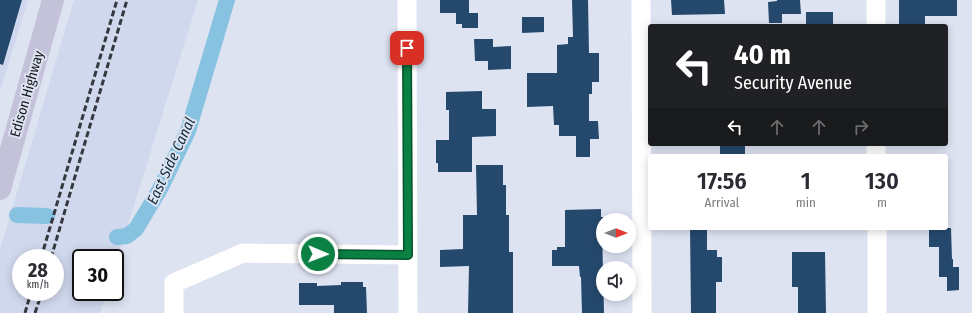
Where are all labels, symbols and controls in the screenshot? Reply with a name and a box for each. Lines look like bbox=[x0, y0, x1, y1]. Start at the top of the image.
pin bbox=[390, 31, 424, 65]
icon: arrive bbox=[396, 37, 418, 59]
text: 40 m bbox=[734, 38, 791, 71]
icon: left bbox=[668, 40, 720, 92]
street label: Edison Highway bbox=[7, 48, 48, 139]
text: Security Avenue bbox=[734, 72, 852, 94]
water label: East Side Canal bbox=[143, 115, 199, 207]
icon: left bbox=[724, 116, 746, 138]
icon: ahead bbox=[766, 116, 788, 138]
icon: ahead bbox=[808, 116, 830, 138]
icon: right bbox=[850, 116, 872, 138]
text: 17:56 bbox=[697, 167, 747, 195]
text: 1 bbox=[801, 167, 811, 195]
text: 130 bbox=[865, 167, 899, 195]
text: Arrival bbox=[705, 195, 739, 210]
text: min bbox=[796, 195, 816, 210]
text: m bbox=[877, 195, 887, 210]
north arrow bbox=[596, 213, 636, 253]
map controls bbox=[596, 213, 636, 301]
position arrow bbox=[297, 233, 339, 275]
speed limit sign: 30 bbox=[72, 249, 124, 301]
text: 28 bbox=[28, 258, 48, 282]
button: sound bbox=[596, 261, 636, 301]
text: km/h bbox=[27, 279, 49, 291]

